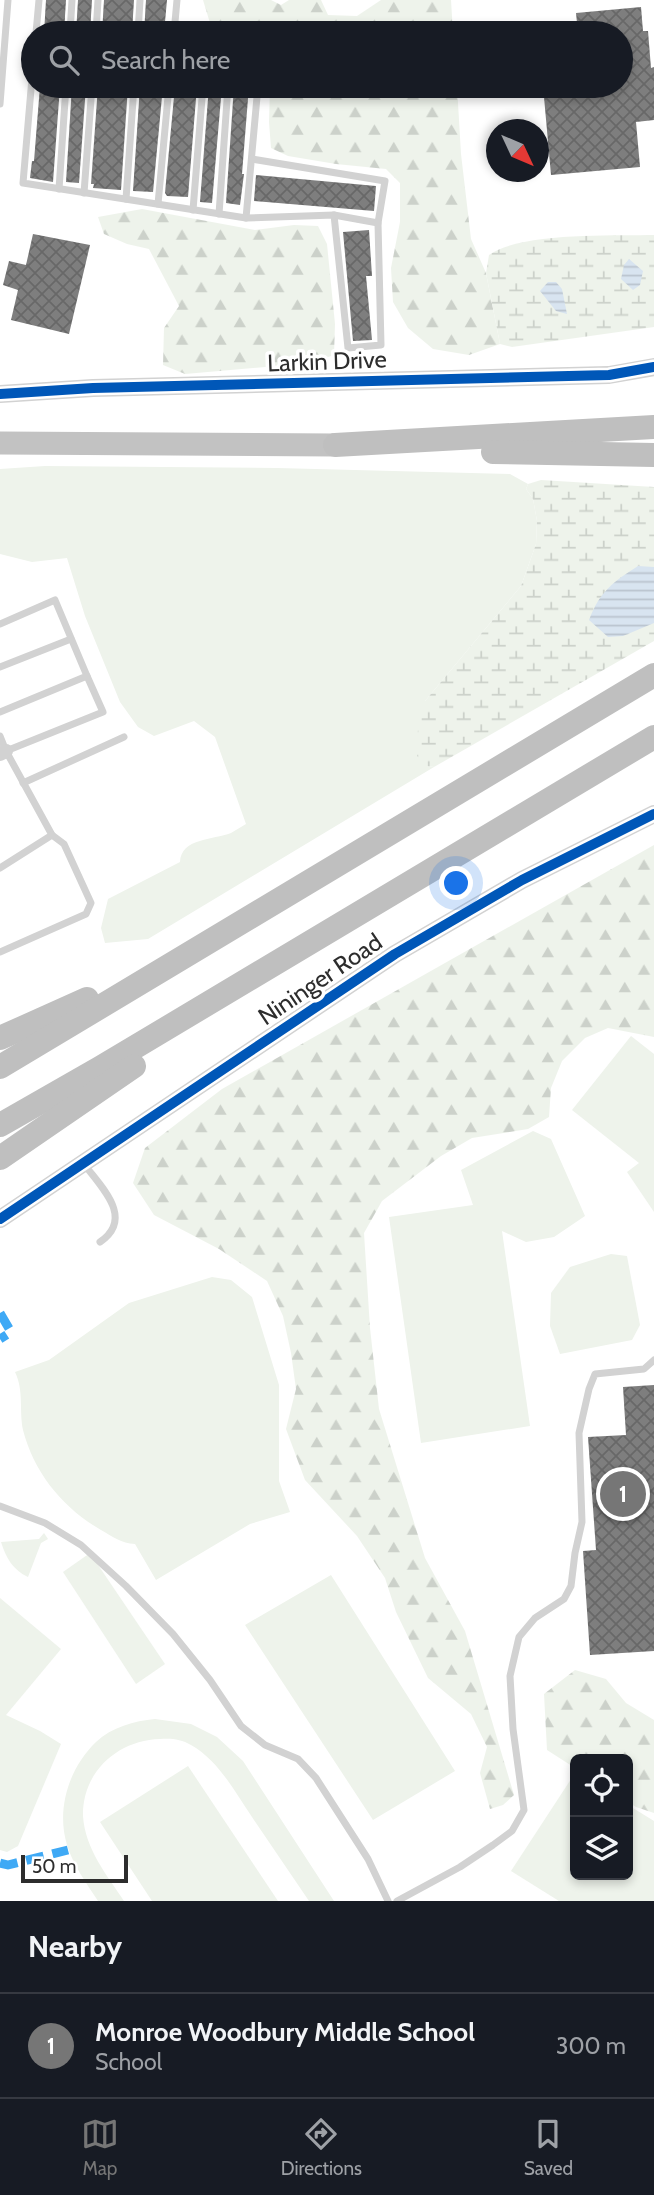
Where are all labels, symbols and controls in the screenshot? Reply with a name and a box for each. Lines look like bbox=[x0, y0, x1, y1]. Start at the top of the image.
search box bbox=[21, 21, 633, 98]
icon: search bbox=[45, 41, 83, 79]
text: Search here bbox=[101, 44, 230, 76]
north arrow bbox=[486, 119, 549, 182]
street label: Larkin Drive bbox=[267, 344, 387, 378]
your location bbox=[439, 866, 473, 900]
street label: Nininger Road bbox=[253, 927, 387, 1031]
pin: 1 bbox=[600, 1468, 646, 1520]
map controls bbox=[570, 1754, 633, 1880]
button: locate bbox=[570, 1754, 633, 1817]
button: layers bbox=[570, 1817, 633, 1880]
scale bar bbox=[21, 1852, 128, 1884]
text: 50 m bbox=[32, 1855, 76, 1878]
text: Nearby bbox=[28, 1928, 122, 1965]
text: Monroe Woodbury Middle School bbox=[95, 2016, 475, 2048]
text: 1 bbox=[47, 2032, 55, 2060]
text: 300 m bbox=[556, 2032, 626, 2060]
text: School bbox=[95, 2048, 162, 2076]
tab: Map bbox=[81, 2115, 119, 2180]
tab: Directions bbox=[281, 2115, 362, 2180]
tab: Saved bbox=[524, 2115, 573, 2180]

